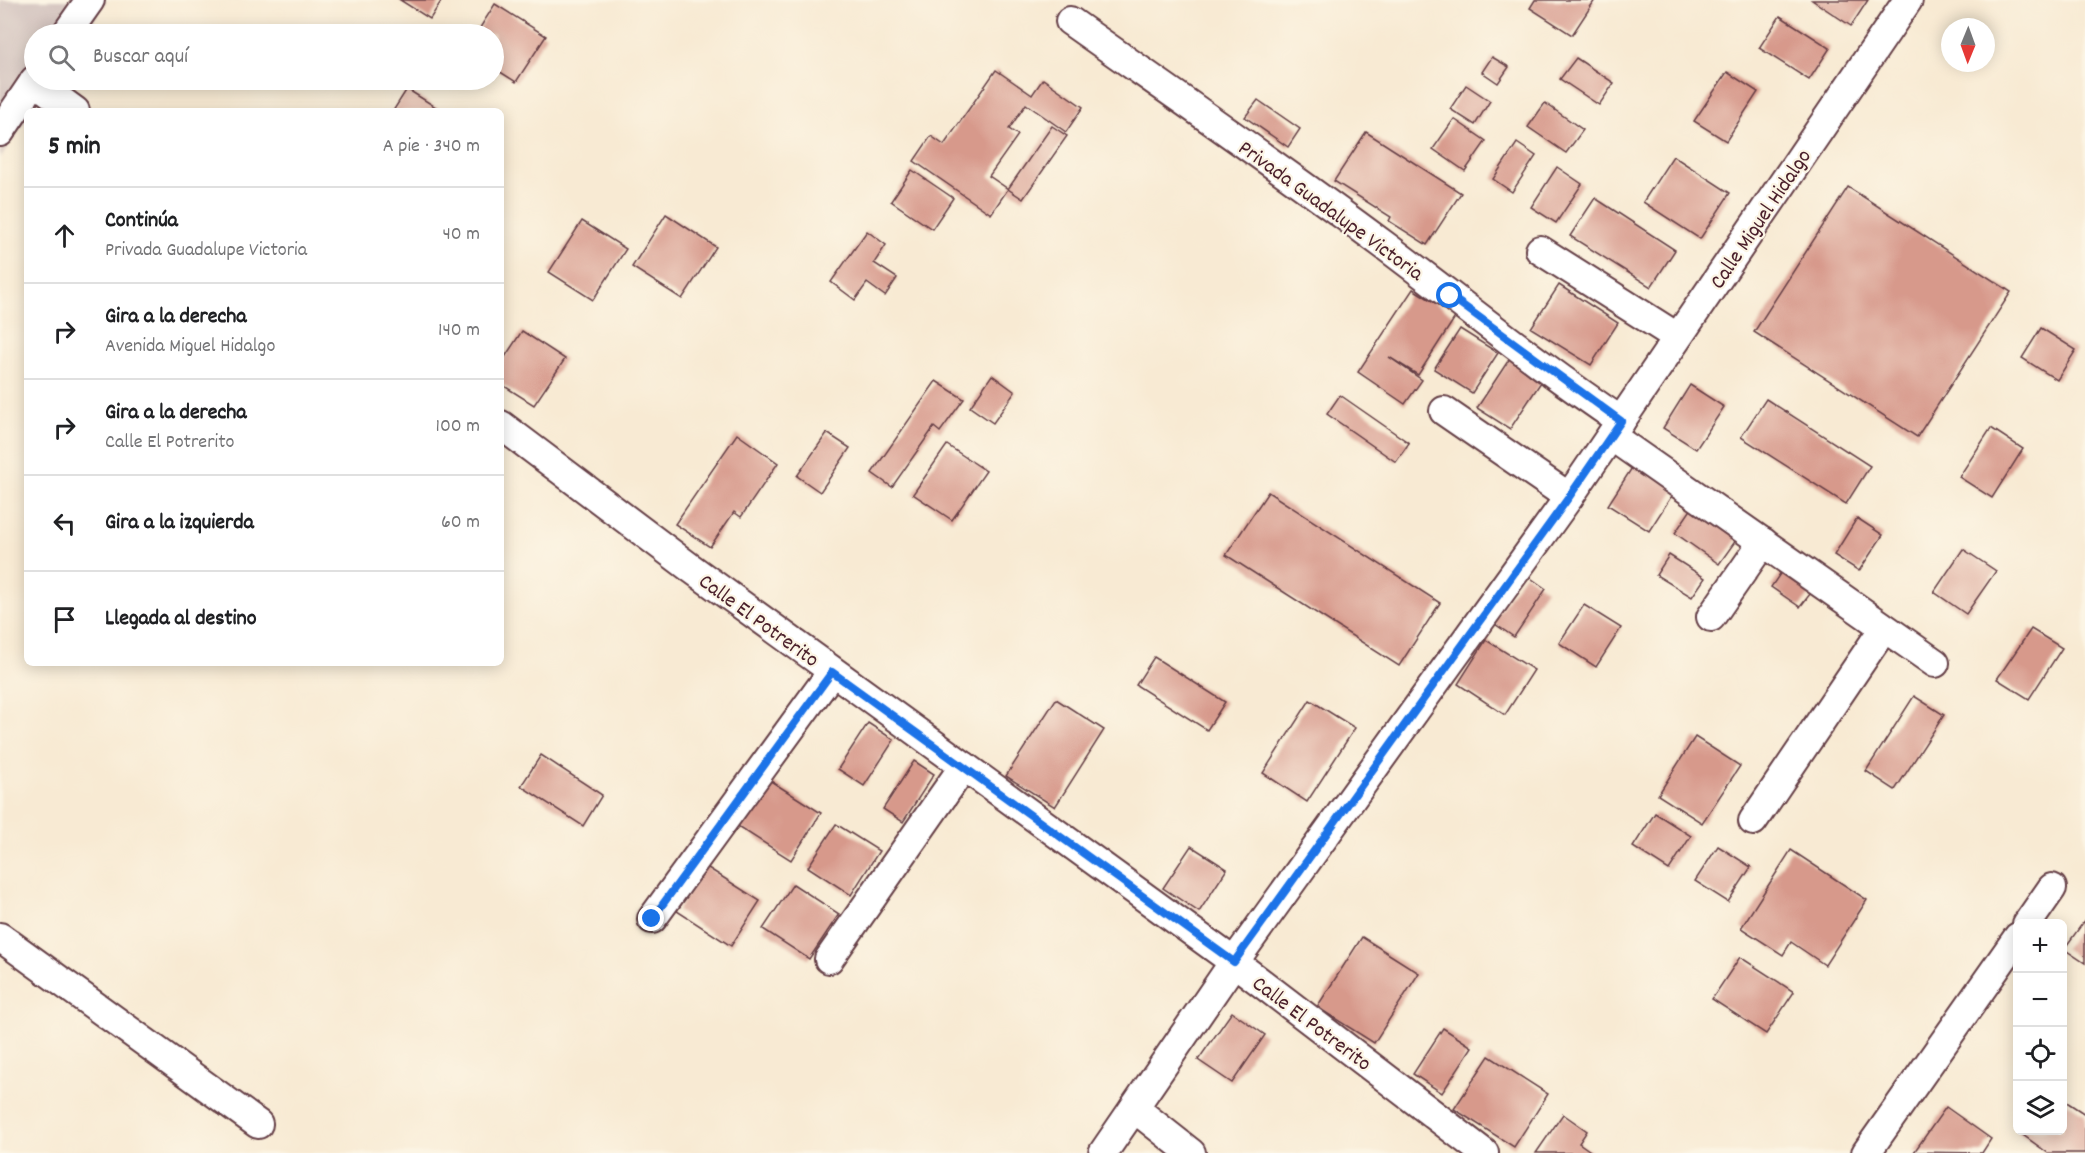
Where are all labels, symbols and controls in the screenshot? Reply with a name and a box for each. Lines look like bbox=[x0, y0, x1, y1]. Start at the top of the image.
north arrow bbox=[1941, 18, 1995, 72]
search box bbox=[24, 24, 504, 90]
icon: search bbox=[45, 41, 78, 74]
text: Buscar aquí bbox=[93, 42, 188, 73]
text: 5 min bbox=[48, 129, 101, 166]
text: A pie · 340 m bbox=[383, 133, 480, 161]
street label: Privada Guadalupe Victoria bbox=[1231, 134, 1430, 290]
street label: Calle Miguel Hidalgo bbox=[1703, 144, 1820, 296]
text: Continúa bbox=[105, 206, 178, 237]
icon: ahead bbox=[48, 219, 81, 252]
text: 40 m bbox=[442, 221, 480, 249]
text: Privada Guadalupe Victoria bbox=[105, 237, 307, 265]
route start bbox=[1436, 282, 1462, 308]
text: Gira a la derecha bbox=[105, 302, 247, 333]
icon: right bbox=[48, 315, 81, 348]
text: 140 m bbox=[438, 317, 480, 345]
text: Avenida Miguel Hidalgo bbox=[105, 333, 275, 361]
text: Gira a la derecha bbox=[105, 398, 247, 429]
icon: right bbox=[48, 411, 81, 444]
text: 100 m bbox=[436, 413, 480, 441]
text: Calle El Potrerito bbox=[105, 429, 235, 457]
icon: left bbox=[48, 507, 81, 540]
text: Gira a la izquierda bbox=[105, 508, 254, 539]
text: 60 m bbox=[441, 509, 480, 537]
street label: Calle El Potrerito bbox=[691, 567, 825, 676]
icon: arrive bbox=[48, 603, 81, 636]
text: Llegada al destino bbox=[105, 604, 257, 635]
route end bbox=[638, 905, 664, 931]
map controls bbox=[2013, 919, 2067, 1135]
button: + bbox=[2013, 919, 2067, 973]
street label: Calle El Potrerito bbox=[1245, 970, 1377, 1080]
button: − bbox=[2013, 973, 2067, 1027]
button: locate bbox=[2013, 1027, 2067, 1081]
button: layers bbox=[2013, 1081, 2067, 1135]

